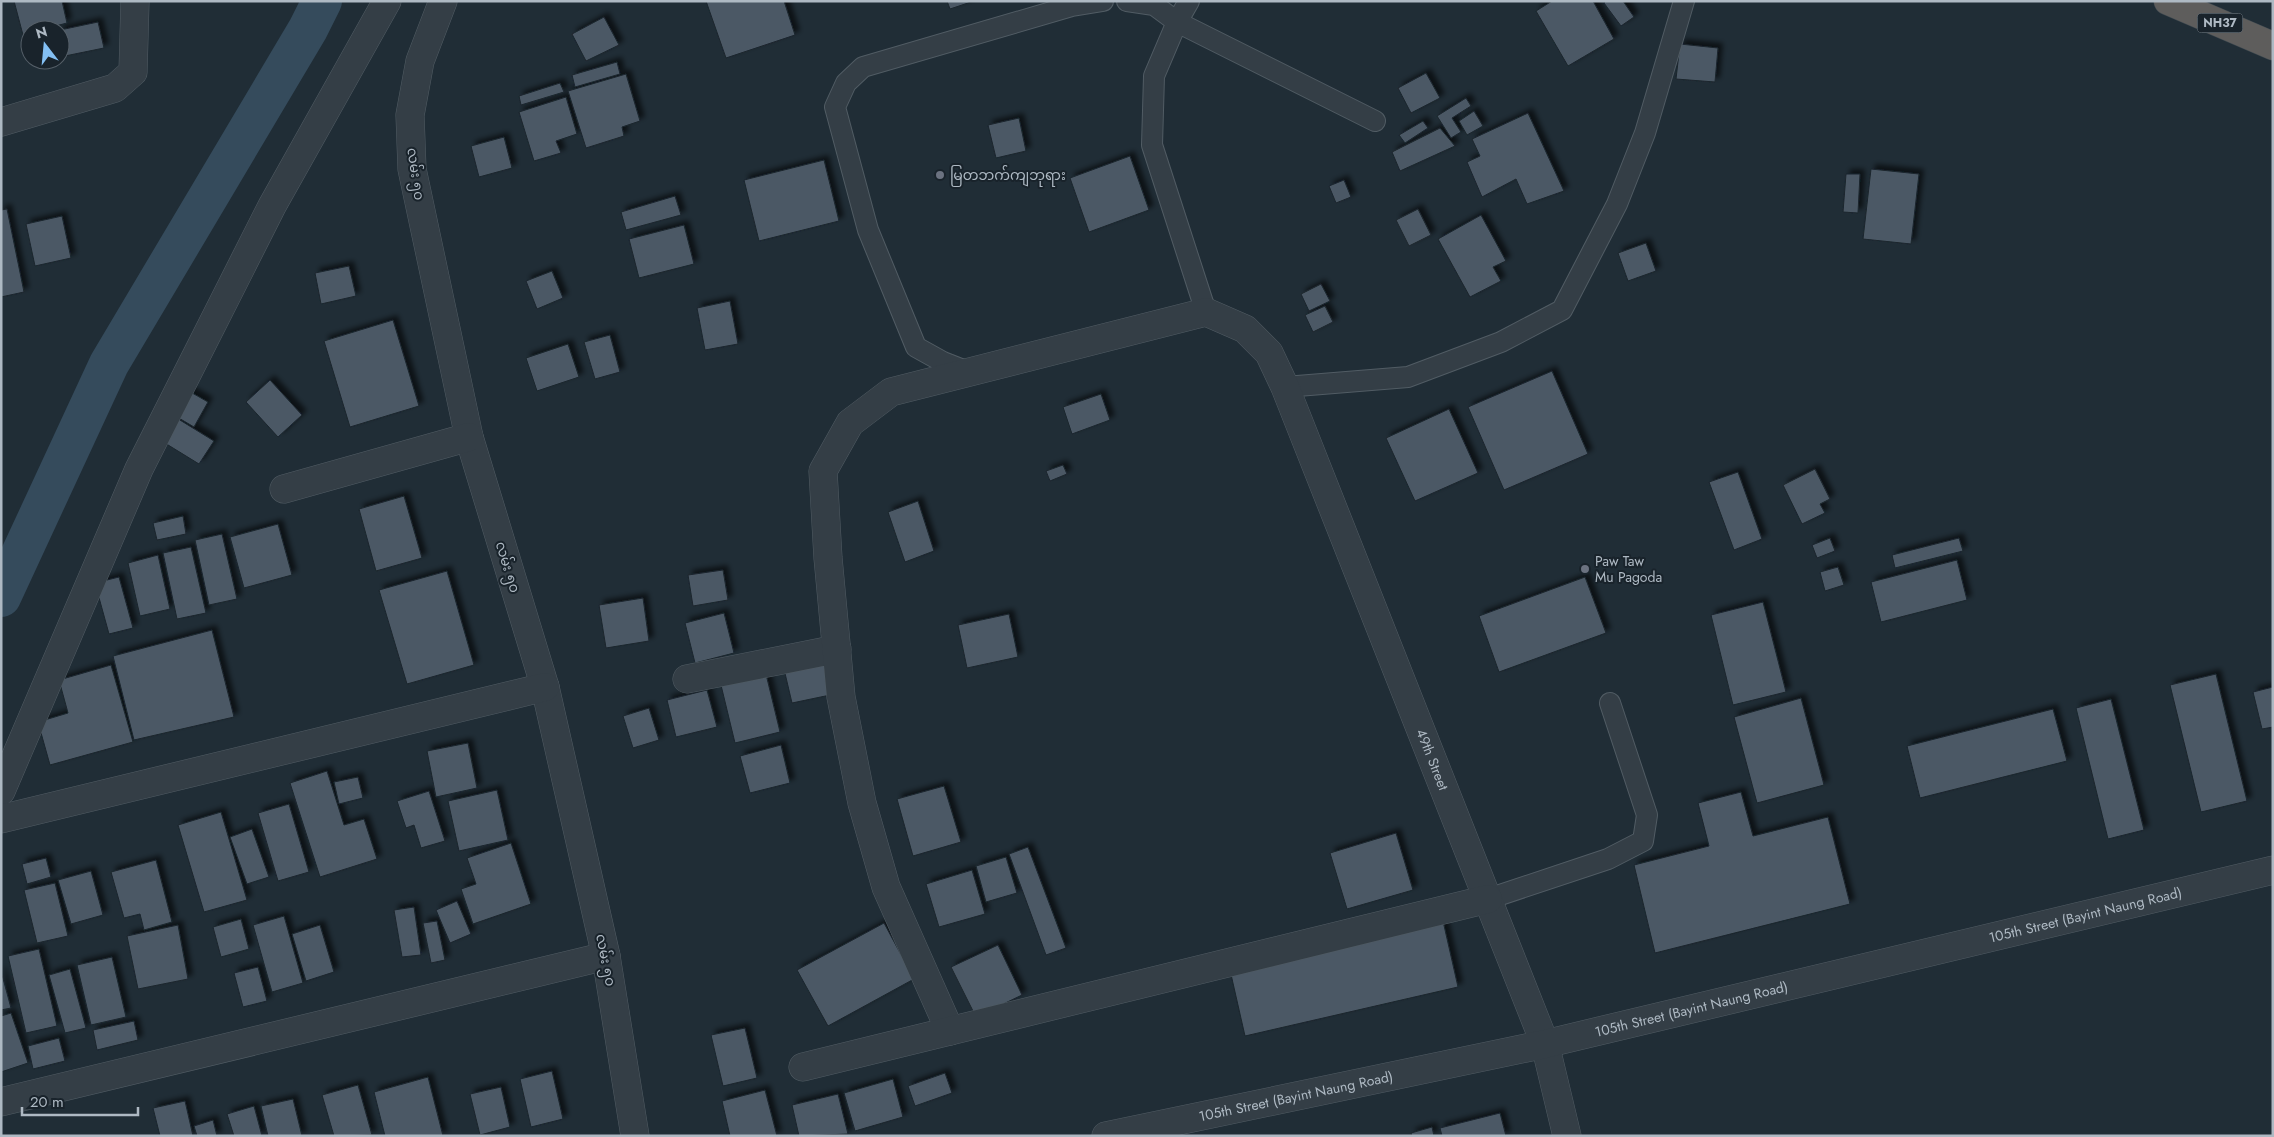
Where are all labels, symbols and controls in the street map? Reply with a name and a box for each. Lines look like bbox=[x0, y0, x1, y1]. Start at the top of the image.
road number: NH37 bbox=[2198, 13, 2242, 32]
north arrow bbox=[20, 20, 70, 70]
text: N bbox=[33, 21, 50, 44]
street label: လမ်း ၅၀ bbox=[400, 146, 430, 202]
place label: မြတဘက်ကျဘုရား bbox=[950, 165, 1066, 187]
marker: မြတဘက်ကျဘုရား bbox=[934, 169, 946, 181]
street label: လမ်း ၅၀ bbox=[489, 539, 525, 596]
place label: Paw Taw Mu Pagoda bbox=[1595, 551, 1662, 587]
marker: Paw Taw Mu Pagoda bbox=[1579, 563, 1591, 575]
street label: 49th Street bbox=[1411, 726, 1454, 794]
street label: 105th Street (Bayint Naung Road) bbox=[1987, 882, 2184, 948]
street label: လမ်း ၅၀ bbox=[589, 932, 621, 988]
street label: 105th Street (Bayint Naung Road) bbox=[1593, 976, 1790, 1042]
street label: 105th Street (Bayint Naung Road) bbox=[1197, 1066, 1395, 1126]
scale bar bbox=[22, 1084, 139, 1116]
text: 20 m bbox=[30, 1091, 64, 1113]

